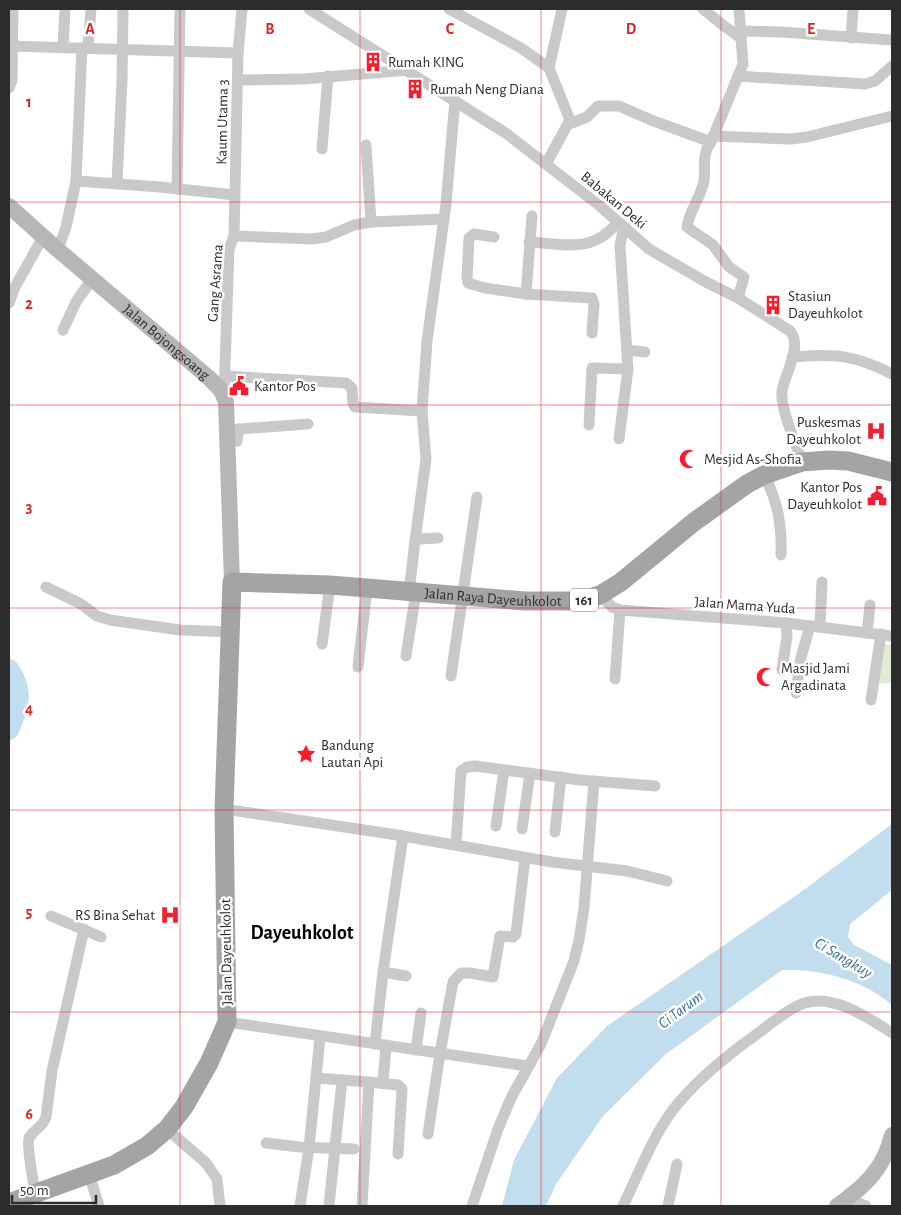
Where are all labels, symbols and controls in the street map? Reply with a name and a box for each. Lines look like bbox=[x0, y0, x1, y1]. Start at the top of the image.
text: A bbox=[85, 21, 95, 37]
text: B bbox=[265, 21, 275, 37]
text: C bbox=[446, 21, 455, 37]
text: D bbox=[626, 21, 637, 37]
text: E bbox=[807, 21, 815, 37]
building icon: Rumah KING bbox=[362, 51, 384, 73]
place label: Rumah KING bbox=[388, 55, 464, 70]
building icon: Rumah Neng Diana bbox=[404, 78, 426, 100]
street label: Kaum Utama 3 bbox=[214, 79, 231, 165]
place label: Rumah Neng Diana bbox=[430, 82, 544, 97]
text: 1 bbox=[26, 94, 32, 110]
street label: Babakan Deki bbox=[578, 169, 649, 232]
street label: Gang Asrama bbox=[205, 244, 226, 322]
place label: Stasiun Dayeuhkolot bbox=[788, 289, 863, 321]
building icon: Stasiun Dayeuhkolot bbox=[762, 294, 784, 316]
text: 2 bbox=[25, 296, 33, 312]
street label: Jalan Bojongsoang bbox=[120, 301, 213, 383]
public building icon: Kantor Pos bbox=[228, 375, 250, 397]
place label: Kantor Pos bbox=[254, 379, 316, 394]
place label: Puskesmas Dayeuhkolot bbox=[786, 415, 861, 447]
hospital icon: Puskesmas Dayeuhkolot bbox=[865, 420, 887, 442]
mosque icon: Mesjid As-Shofia bbox=[678, 448, 700, 470]
place label: Mesjid As-Shofia bbox=[704, 452, 802, 467]
place label: Kantor Pos Dayeuhkolot bbox=[787, 480, 862, 512]
public building icon: Kantor Pos Dayeuhkolot bbox=[866, 485, 888, 507]
text: 3 bbox=[26, 499, 33, 515]
street label: Jalan Raya Dayeuhkolot bbox=[424, 586, 562, 609]
road number: 161 bbox=[570, 588, 598, 612]
street label: Jalan Mama Yuda bbox=[694, 594, 796, 617]
place label: Masjid Jami Argadinata bbox=[781, 661, 850, 693]
mosque icon: Masjid Jami Argadinata bbox=[755, 666, 777, 688]
text: 4 bbox=[25, 701, 33, 717]
place label: Bandung Lautan Api bbox=[321, 738, 383, 770]
place icon: Bandung Lautan Api bbox=[295, 743, 317, 765]
street label: Jalan Dayeuhkolot bbox=[218, 898, 235, 1006]
text: 5 bbox=[26, 904, 33, 920]
hospital icon: RS Bina Sehat bbox=[159, 904, 181, 926]
place label: RS Bina Sehat bbox=[75, 908, 155, 923]
district label: Dayeuhkolot bbox=[250, 923, 354, 943]
water label: Ci Sangkuy bbox=[812, 935, 875, 981]
water label: Ci Tarum bbox=[655, 988, 706, 1032]
text: 6 bbox=[25, 1106, 33, 1122]
scale bar bbox=[12, 1172, 96, 1204]
text: 50 m bbox=[20, 1183, 49, 1198]

